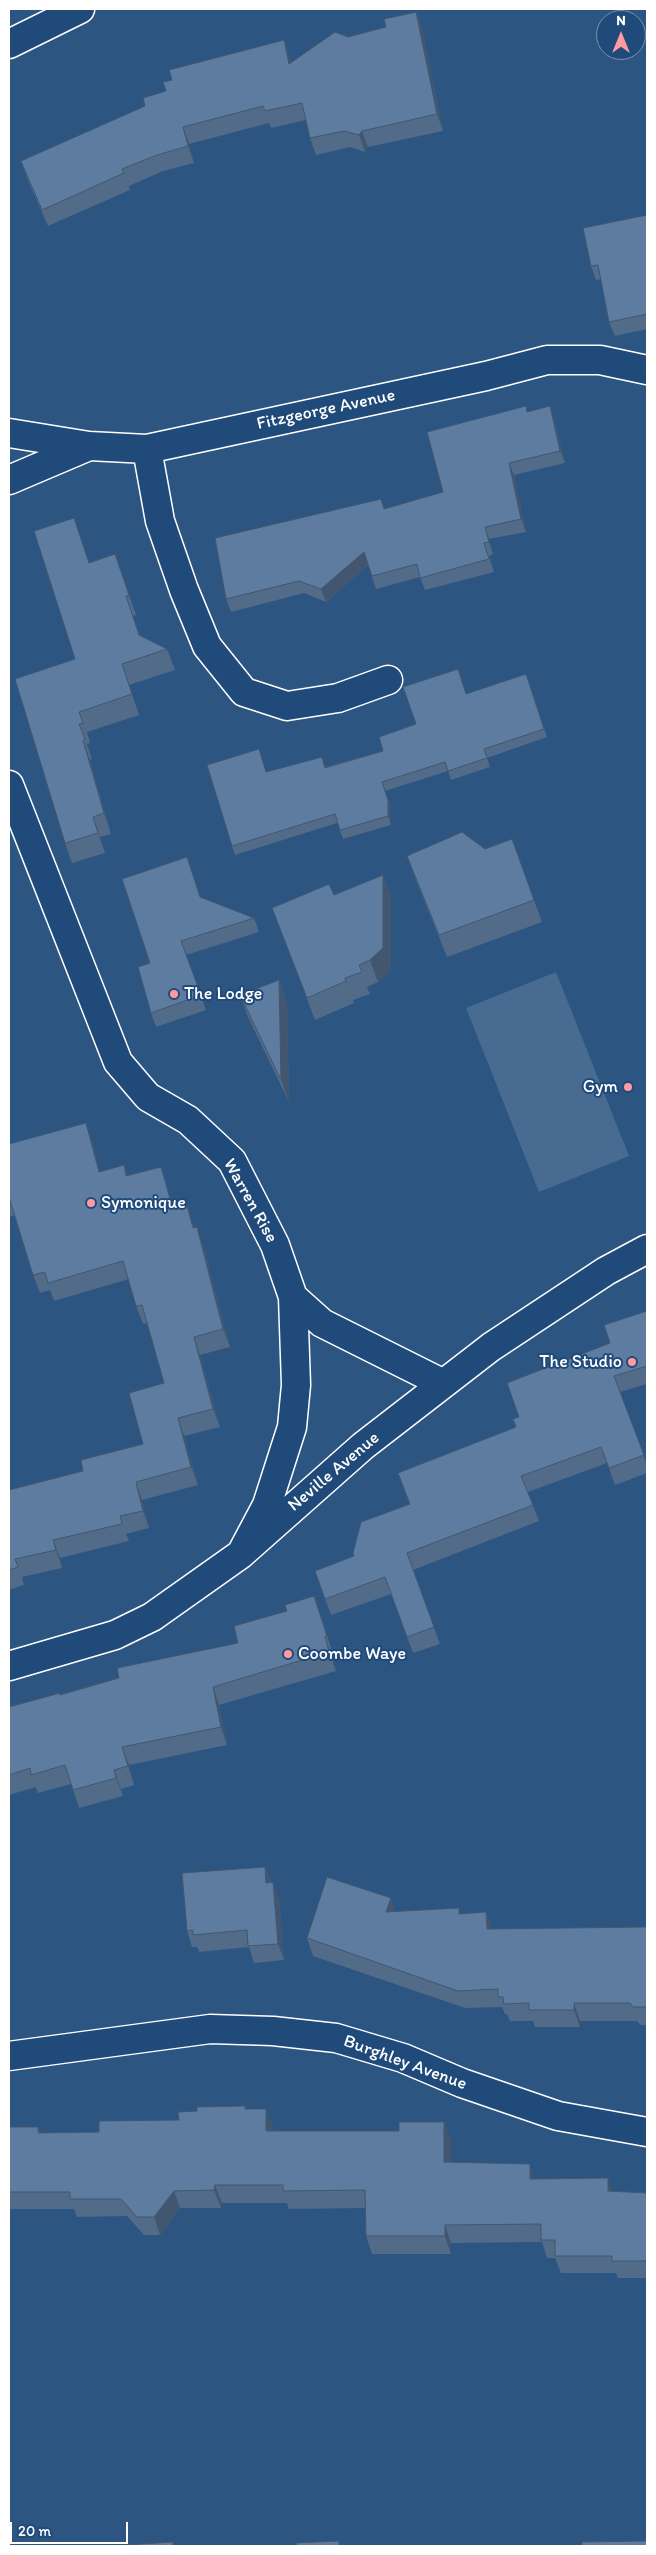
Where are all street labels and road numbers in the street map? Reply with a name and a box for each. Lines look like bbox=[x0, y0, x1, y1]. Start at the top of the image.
street label: Fitzgeorge Avenue bbox=[255, 385, 397, 435]
street label: Warren Rise bbox=[218, 1155, 282, 1247]
street label: Neville Avenue bbox=[284, 1427, 384, 1517]
street label: Burghley Avenue bbox=[340, 2031, 470, 2095]

